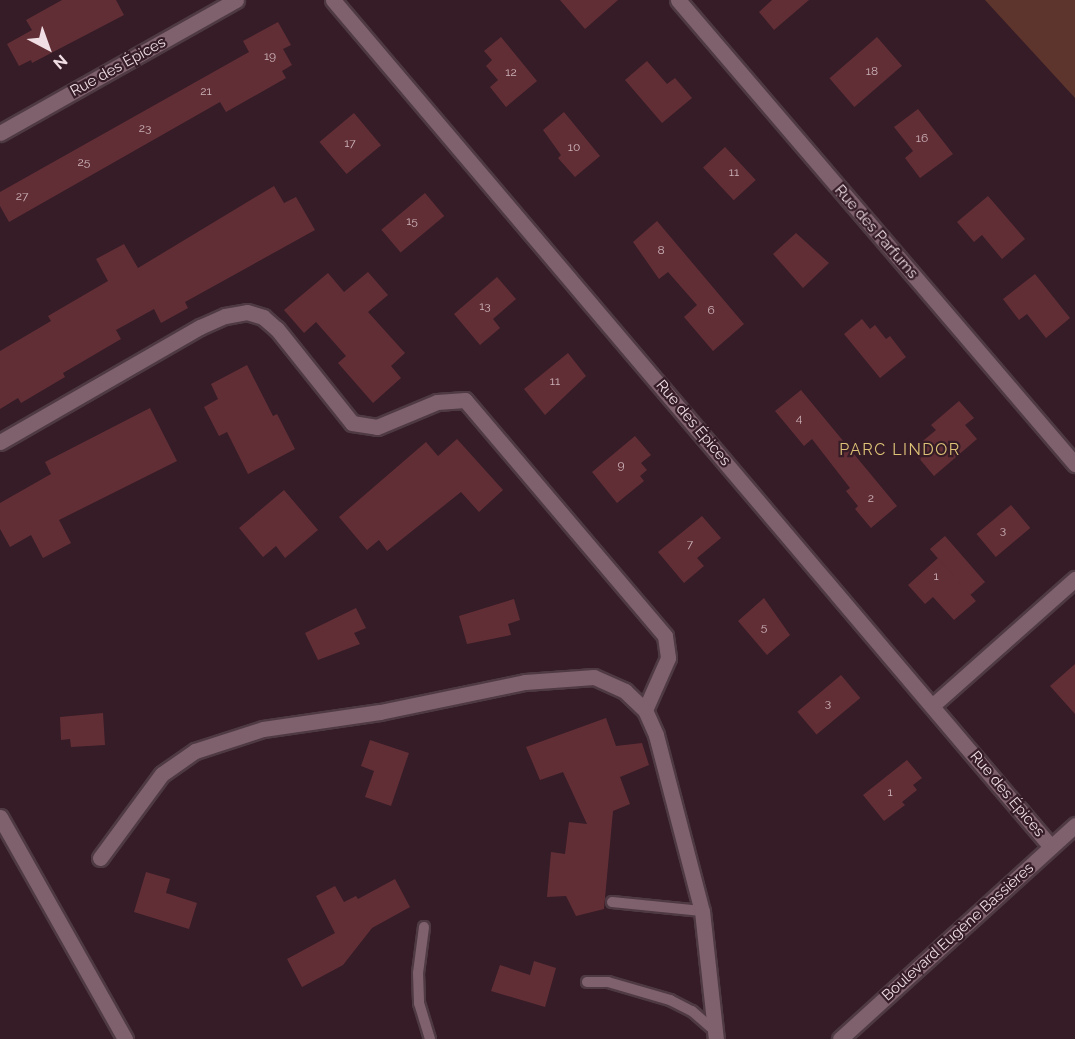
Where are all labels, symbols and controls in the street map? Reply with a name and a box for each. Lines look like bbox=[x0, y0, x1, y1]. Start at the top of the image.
north arrow bbox=[18, 18, 78, 78]
street label: Rue des Épices bbox=[67, 33, 169, 101]
house number: 19 bbox=[264, 50, 276, 64]
text: N bbox=[49, 51, 71, 73]
house number: 18 bbox=[866, 65, 878, 79]
house number: 12 bbox=[505, 66, 517, 80]
house number: 21 bbox=[200, 85, 212, 99]
house number: 23 bbox=[139, 122, 151, 136]
house number: 16 bbox=[916, 132, 928, 146]
house number: 17 bbox=[344, 137, 356, 151]
house number: 10 bbox=[568, 141, 580, 155]
house number: 25 bbox=[78, 156, 90, 170]
house number: 11 bbox=[729, 166, 739, 180]
street label: Rue des Parfums bbox=[831, 182, 921, 282]
house number: 27 bbox=[16, 190, 28, 204]
house number: 15 bbox=[406, 215, 418, 229]
house number: 8 bbox=[657, 244, 665, 258]
house number: 13 bbox=[479, 300, 491, 314]
house number: 6 bbox=[707, 304, 715, 318]
house number: 11 bbox=[550, 375, 560, 389]
street label: Rue des Épices bbox=[652, 377, 734, 469]
house number: 4 bbox=[796, 412, 802, 426]
district label: PARC LINDOR bbox=[839, 440, 961, 460]
house number: 9 bbox=[617, 459, 625, 473]
house number: 2 bbox=[868, 492, 874, 506]
house number: 3 bbox=[1000, 524, 1006, 538]
house number: 7 bbox=[687, 538, 693, 552]
house number: 1 bbox=[933, 570, 939, 584]
house number: 5 bbox=[761, 621, 767, 635]
house number: 3 bbox=[825, 697, 831, 711]
street label: Rue des Épices bbox=[966, 748, 1048, 840]
house number: 1 bbox=[887, 786, 893, 800]
street label: Boulevard Eugène Bassières bbox=[878, 859, 1038, 1005]

